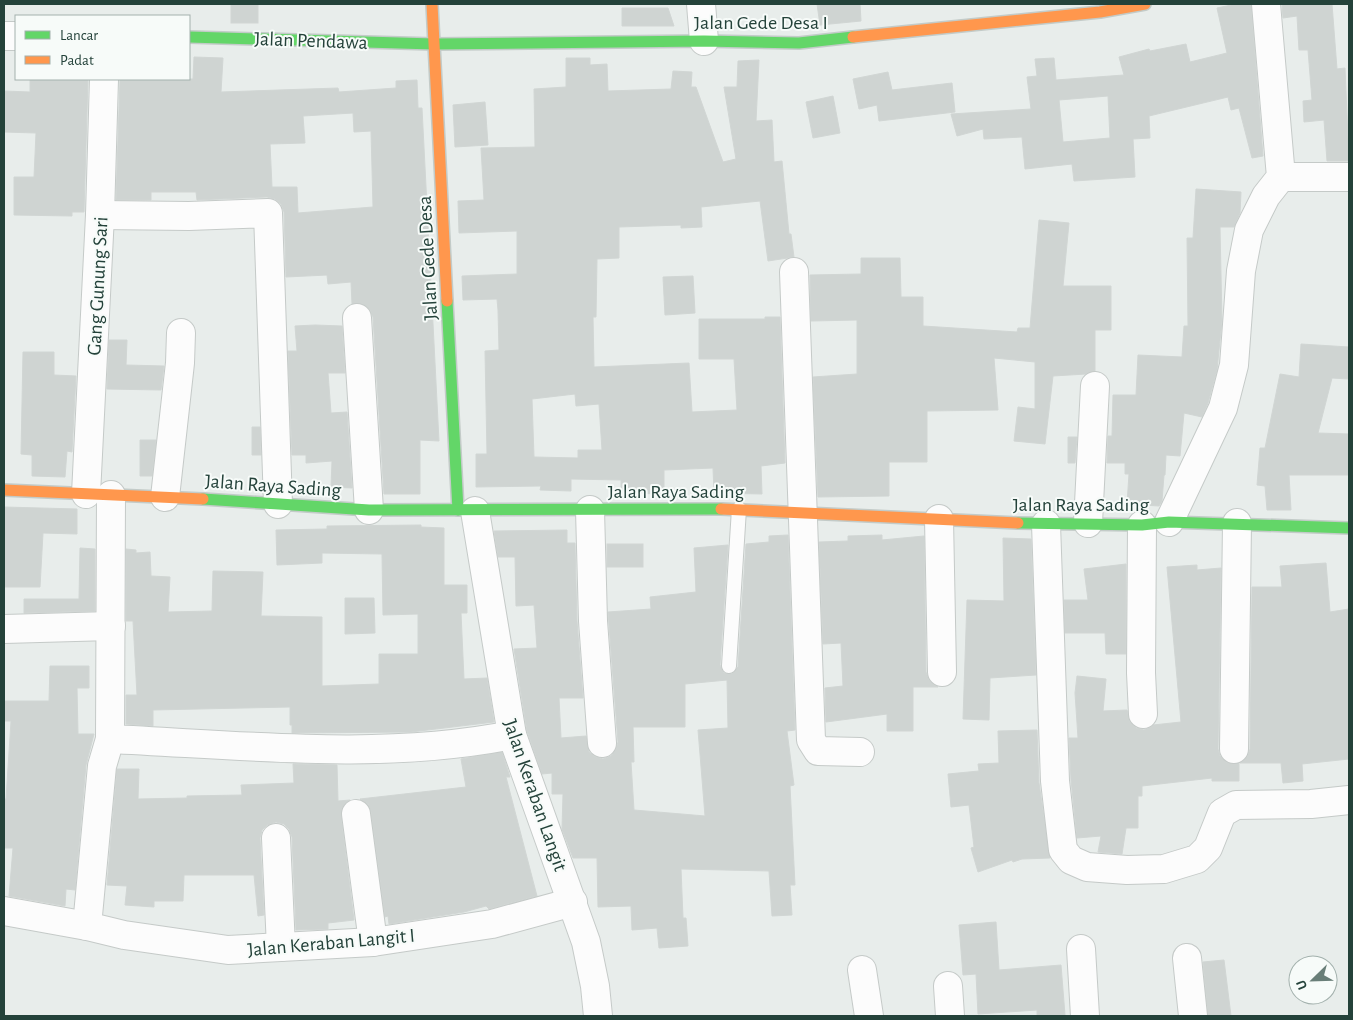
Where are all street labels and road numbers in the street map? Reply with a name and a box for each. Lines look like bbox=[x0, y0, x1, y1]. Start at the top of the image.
street label: Jalan Gede Desa I bbox=[694, 13, 828, 33]
street label: Jalan Pendawa bbox=[254, 29, 368, 53]
street label: Jalan Gede Desa bbox=[415, 195, 441, 321]
street label: Gang Gunung Sari bbox=[84, 216, 112, 356]
street label: Jalan Raya Sading bbox=[204, 471, 342, 501]
street label: Jalan Raya Sading bbox=[608, 482, 745, 502]
street label: Jalan Raya Sading bbox=[1013, 495, 1150, 515]
street label: Jalan Keraban Langit bbox=[500, 717, 571, 875]
street label: Jalan Keraban Langit I bbox=[246, 926, 416, 960]

